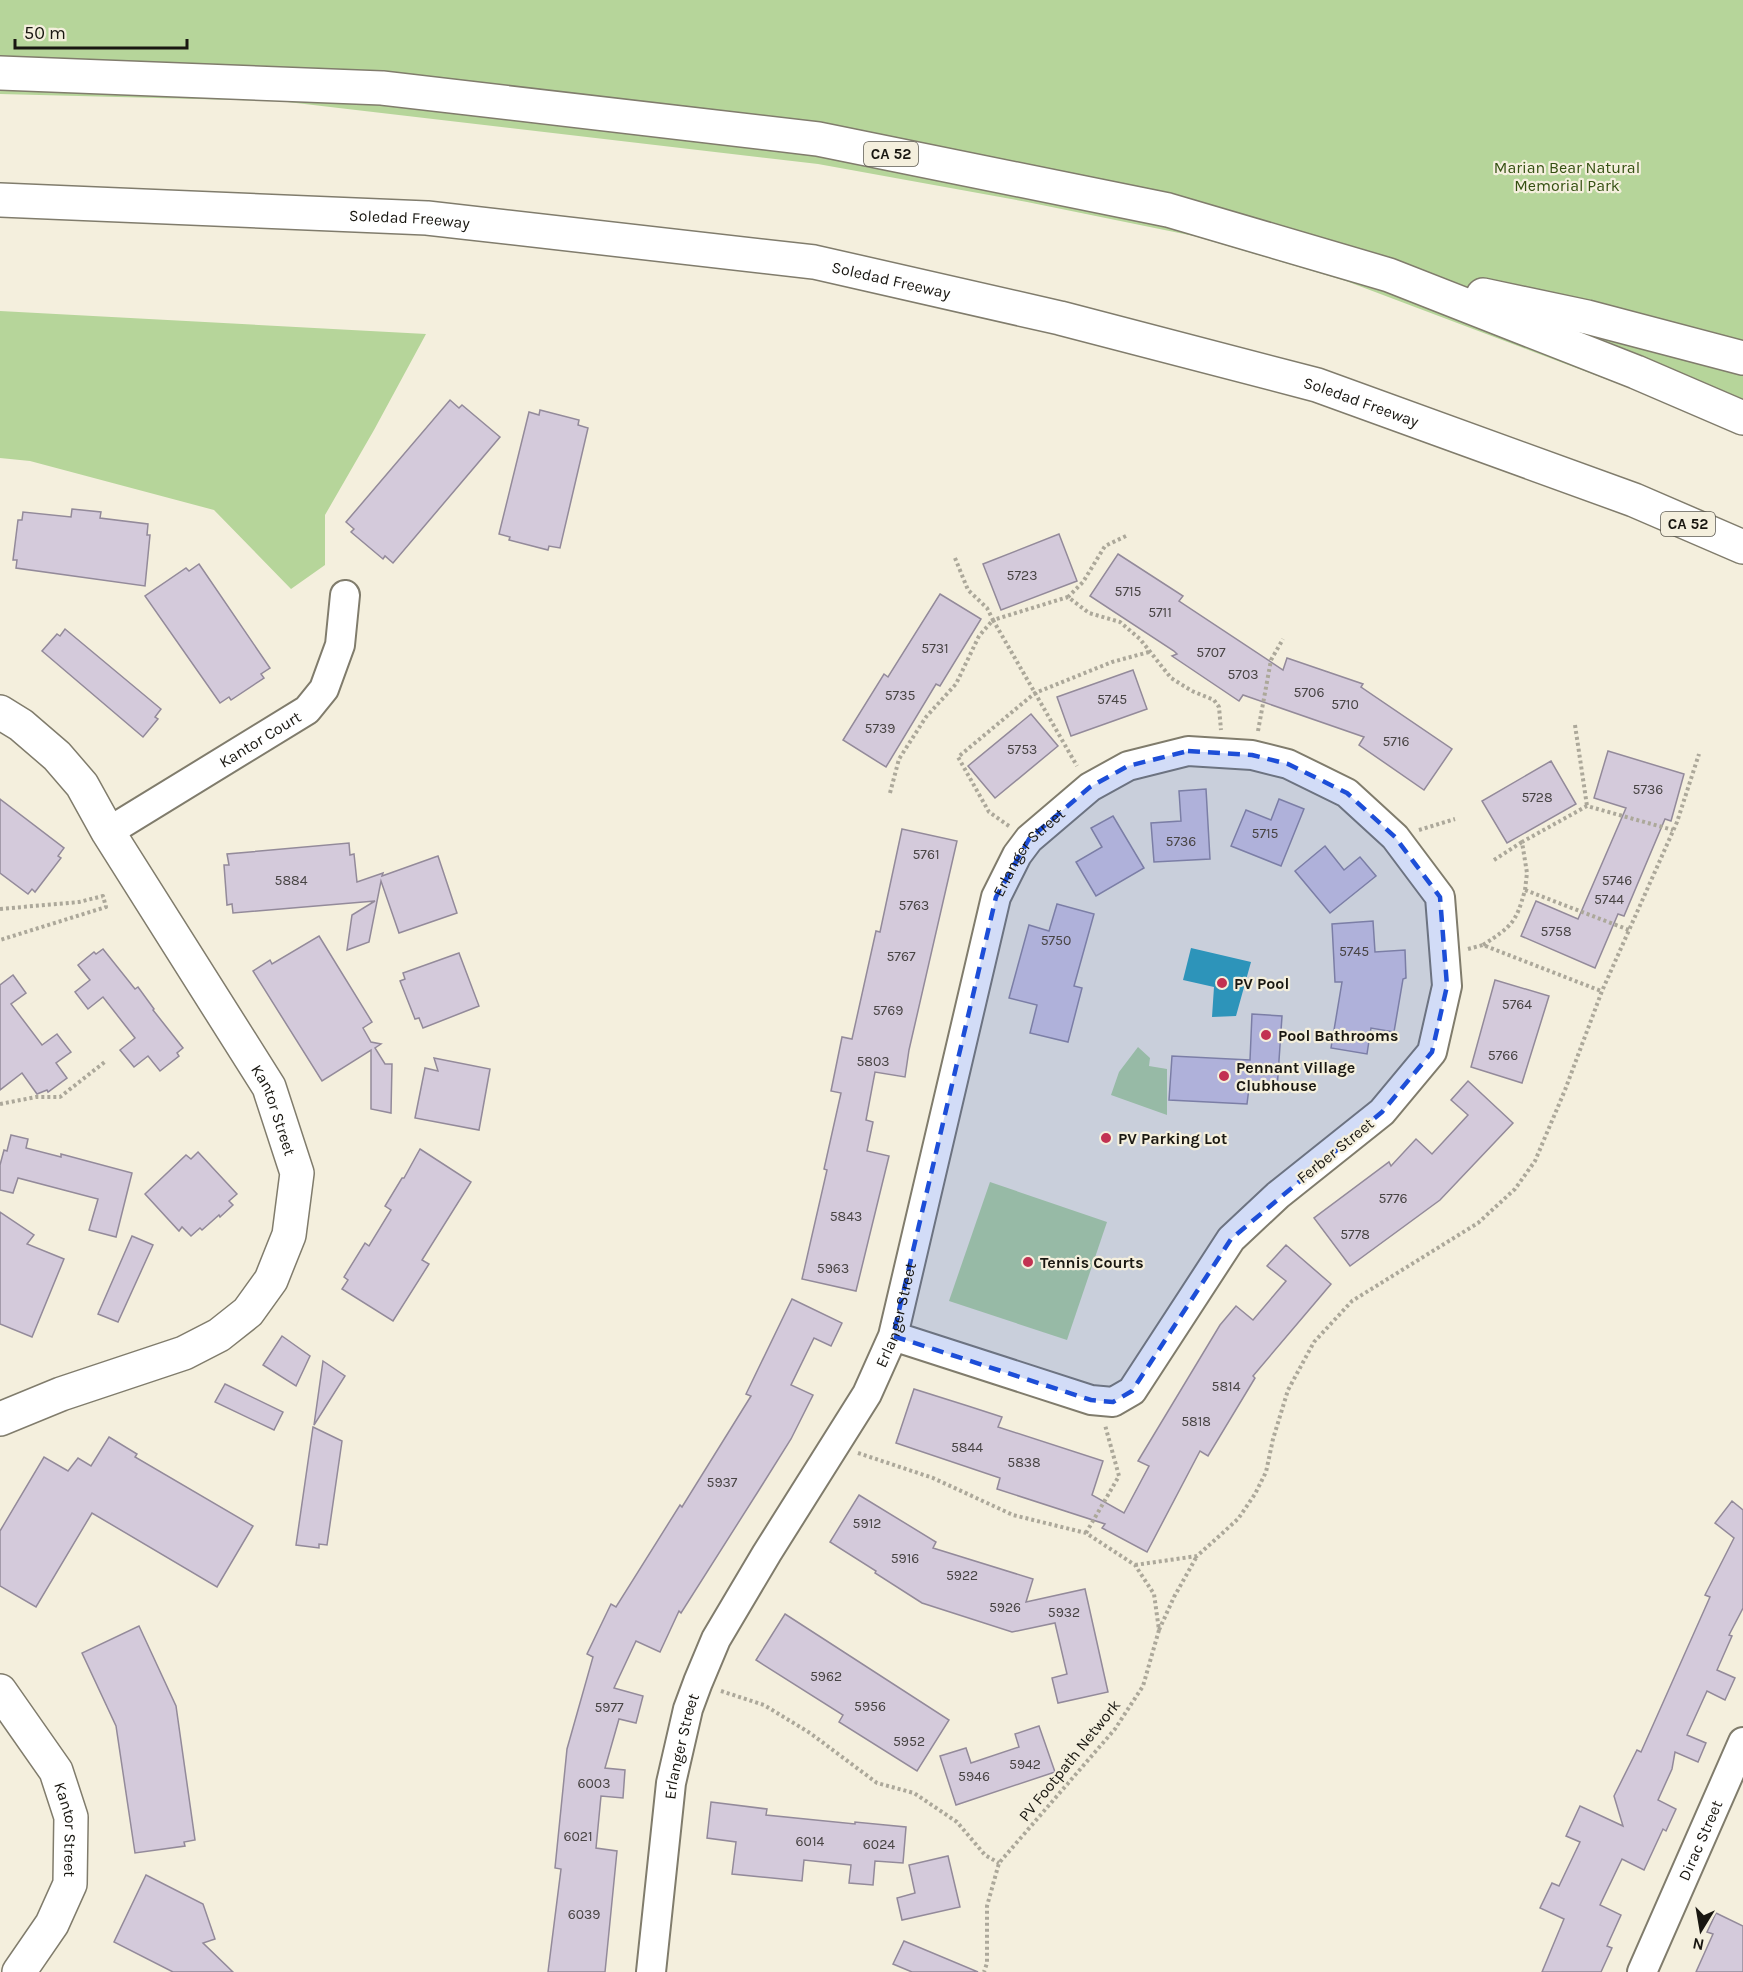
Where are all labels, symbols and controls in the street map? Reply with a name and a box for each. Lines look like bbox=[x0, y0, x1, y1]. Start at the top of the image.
scale bar bbox=[15, 12, 188, 50]
text: 50 m bbox=[24, 22, 66, 44]
road number: CA 52 bbox=[864, 142, 918, 166]
park label: Marian Bear Natural Memorial Park bbox=[1494, 158, 1640, 195]
street label: Soledad Freeway bbox=[349, 206, 472, 233]
street label: Soledad Freeway bbox=[830, 257, 953, 303]
street label: Soledad Freeway bbox=[1302, 373, 1422, 431]
road number: CA 52 bbox=[1661, 512, 1715, 536]
house number: 5723 bbox=[1007, 567, 1037, 584]
house number: 5715 bbox=[1114, 583, 1142, 600]
house number: 5711 bbox=[1148, 604, 1172, 621]
house number: 5731 bbox=[921, 640, 949, 657]
house number: 5707 bbox=[1196, 644, 1226, 661]
house number: 5703 bbox=[1227, 666, 1259, 683]
house number: 5706 bbox=[1294, 684, 1324, 701]
house number: 5735 bbox=[885, 687, 915, 704]
house number: 5745 bbox=[1097, 691, 1127, 708]
house number: 5710 bbox=[1331, 696, 1359, 713]
street label: Kantor Court bbox=[216, 707, 304, 772]
house number: 5739 bbox=[865, 720, 895, 737]
house number: 5716 bbox=[1382, 733, 1410, 750]
house number: 5753 bbox=[1007, 741, 1037, 758]
house number: 5736 bbox=[1633, 781, 1663, 798]
house number: 5728 bbox=[1521, 789, 1553, 806]
street label: Erlanger Street bbox=[989, 804, 1069, 900]
house number: 5715 bbox=[1251, 825, 1279, 842]
house number: 5736 bbox=[1166, 833, 1196, 850]
house number: 5761 bbox=[912, 846, 940, 863]
house number: 5884 bbox=[275, 872, 308, 889]
house number: 5746 bbox=[1602, 872, 1632, 889]
house number: 5744 bbox=[1594, 891, 1624, 908]
house number: 5763 bbox=[899, 897, 929, 914]
house number: 5758 bbox=[1541, 923, 1571, 940]
house number: 5750 bbox=[1041, 932, 1071, 949]
house number: 5745 bbox=[1339, 943, 1369, 960]
house number: 5767 bbox=[886, 948, 916, 965]
place label: PV Pool bbox=[1234, 974, 1289, 993]
marker: PV Pool bbox=[1215, 976, 1229, 990]
house number: 5764 bbox=[1502, 996, 1532, 1013]
house number: 5769 bbox=[873, 1002, 903, 1019]
place label: Pool Bathrooms bbox=[1278, 1026, 1398, 1045]
marker: Pool Bathrooms bbox=[1259, 1028, 1273, 1042]
house number: 5766 bbox=[1488, 1047, 1518, 1064]
house number: 5803 bbox=[856, 1053, 890, 1070]
place label: Pennant Village Clubhouse bbox=[1236, 1058, 1355, 1095]
street label: Kantor Street bbox=[247, 1061, 300, 1158]
marker: Pennant Village Clubhouse bbox=[1217, 1069, 1231, 1083]
street label: Ferber Street bbox=[1293, 1114, 1377, 1187]
place label: PV Parking Lot bbox=[1118, 1129, 1227, 1148]
marker: PV Parking Lot bbox=[1099, 1131, 1113, 1145]
house number: 5776 bbox=[1378, 1190, 1408, 1207]
house number: 5843 bbox=[830, 1208, 862, 1225]
house number: 5778 bbox=[1340, 1226, 1370, 1243]
place label: Tennis Courts bbox=[1040, 1253, 1144, 1272]
marker: Tennis Courts bbox=[1021, 1255, 1035, 1269]
house number: 5963 bbox=[817, 1260, 849, 1277]
street label: Erlanger Street bbox=[871, 1260, 920, 1370]
house number: 5814 bbox=[1212, 1378, 1241, 1395]
house number: 5818 bbox=[1181, 1413, 1211, 1430]
house number: 5844 bbox=[951, 1439, 983, 1456]
house number: 5838 bbox=[1007, 1454, 1041, 1471]
house number: 5937 bbox=[707, 1474, 738, 1491]
house number: 5912 bbox=[853, 1515, 881, 1532]
house number: 5916 bbox=[891, 1550, 919, 1567]
house number: 5922 bbox=[946, 1567, 978, 1584]
house number: 5926 bbox=[989, 1599, 1021, 1616]
house number: 5932 bbox=[1048, 1604, 1080, 1621]
house number: 5962 bbox=[810, 1668, 842, 1685]
street label: Erlanger Street bbox=[660, 1691, 703, 1800]
street label: PV Footpath Network bbox=[1014, 1696, 1124, 1825]
house number: 5956 bbox=[854, 1698, 886, 1715]
house number: 5977 bbox=[594, 1699, 624, 1716]
house number: 5952 bbox=[893, 1733, 925, 1750]
house number: 5942 bbox=[1009, 1756, 1041, 1773]
house number: 5946 bbox=[958, 1768, 990, 1785]
house number: 6003 bbox=[578, 1775, 610, 1792]
street label: Kantor Street bbox=[50, 1780, 80, 1877]
street label: Dirac Street bbox=[1674, 1797, 1726, 1884]
house number: 6021 bbox=[563, 1828, 593, 1845]
house number: 6014 bbox=[796, 1833, 825, 1850]
house number: 6024 bbox=[863, 1836, 895, 1853]
north arrow bbox=[1671, 1900, 1731, 1960]
house number: 6039 bbox=[568, 1906, 600, 1923]
text: N bbox=[1691, 1934, 1706, 1955]

